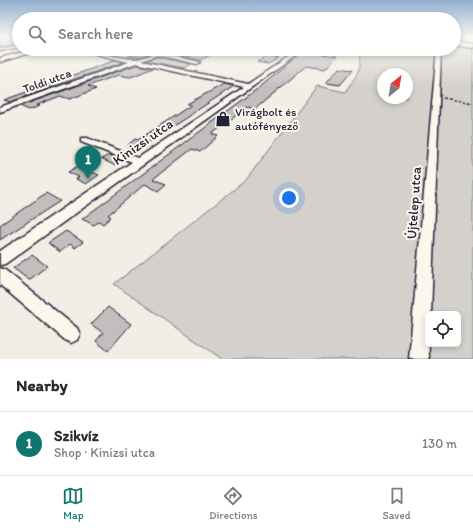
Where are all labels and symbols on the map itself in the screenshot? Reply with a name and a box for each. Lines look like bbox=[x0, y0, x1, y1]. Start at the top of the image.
street label: Toldi utca bbox=[21, 66, 74, 96]
north arrow bbox=[377, 68, 413, 104]
place label: Virágbolt és autófényező bbox=[235, 105, 299, 133]
shop icon: Virágbolt és autófényező bbox=[214, 110, 232, 128]
street label: Kinizsi utca bbox=[110, 115, 176, 169]
pin: 1 bbox=[75, 146, 101, 179]
street label: Újtelep utca bbox=[403, 165, 425, 240]
your location bbox=[279, 188, 299, 208]

